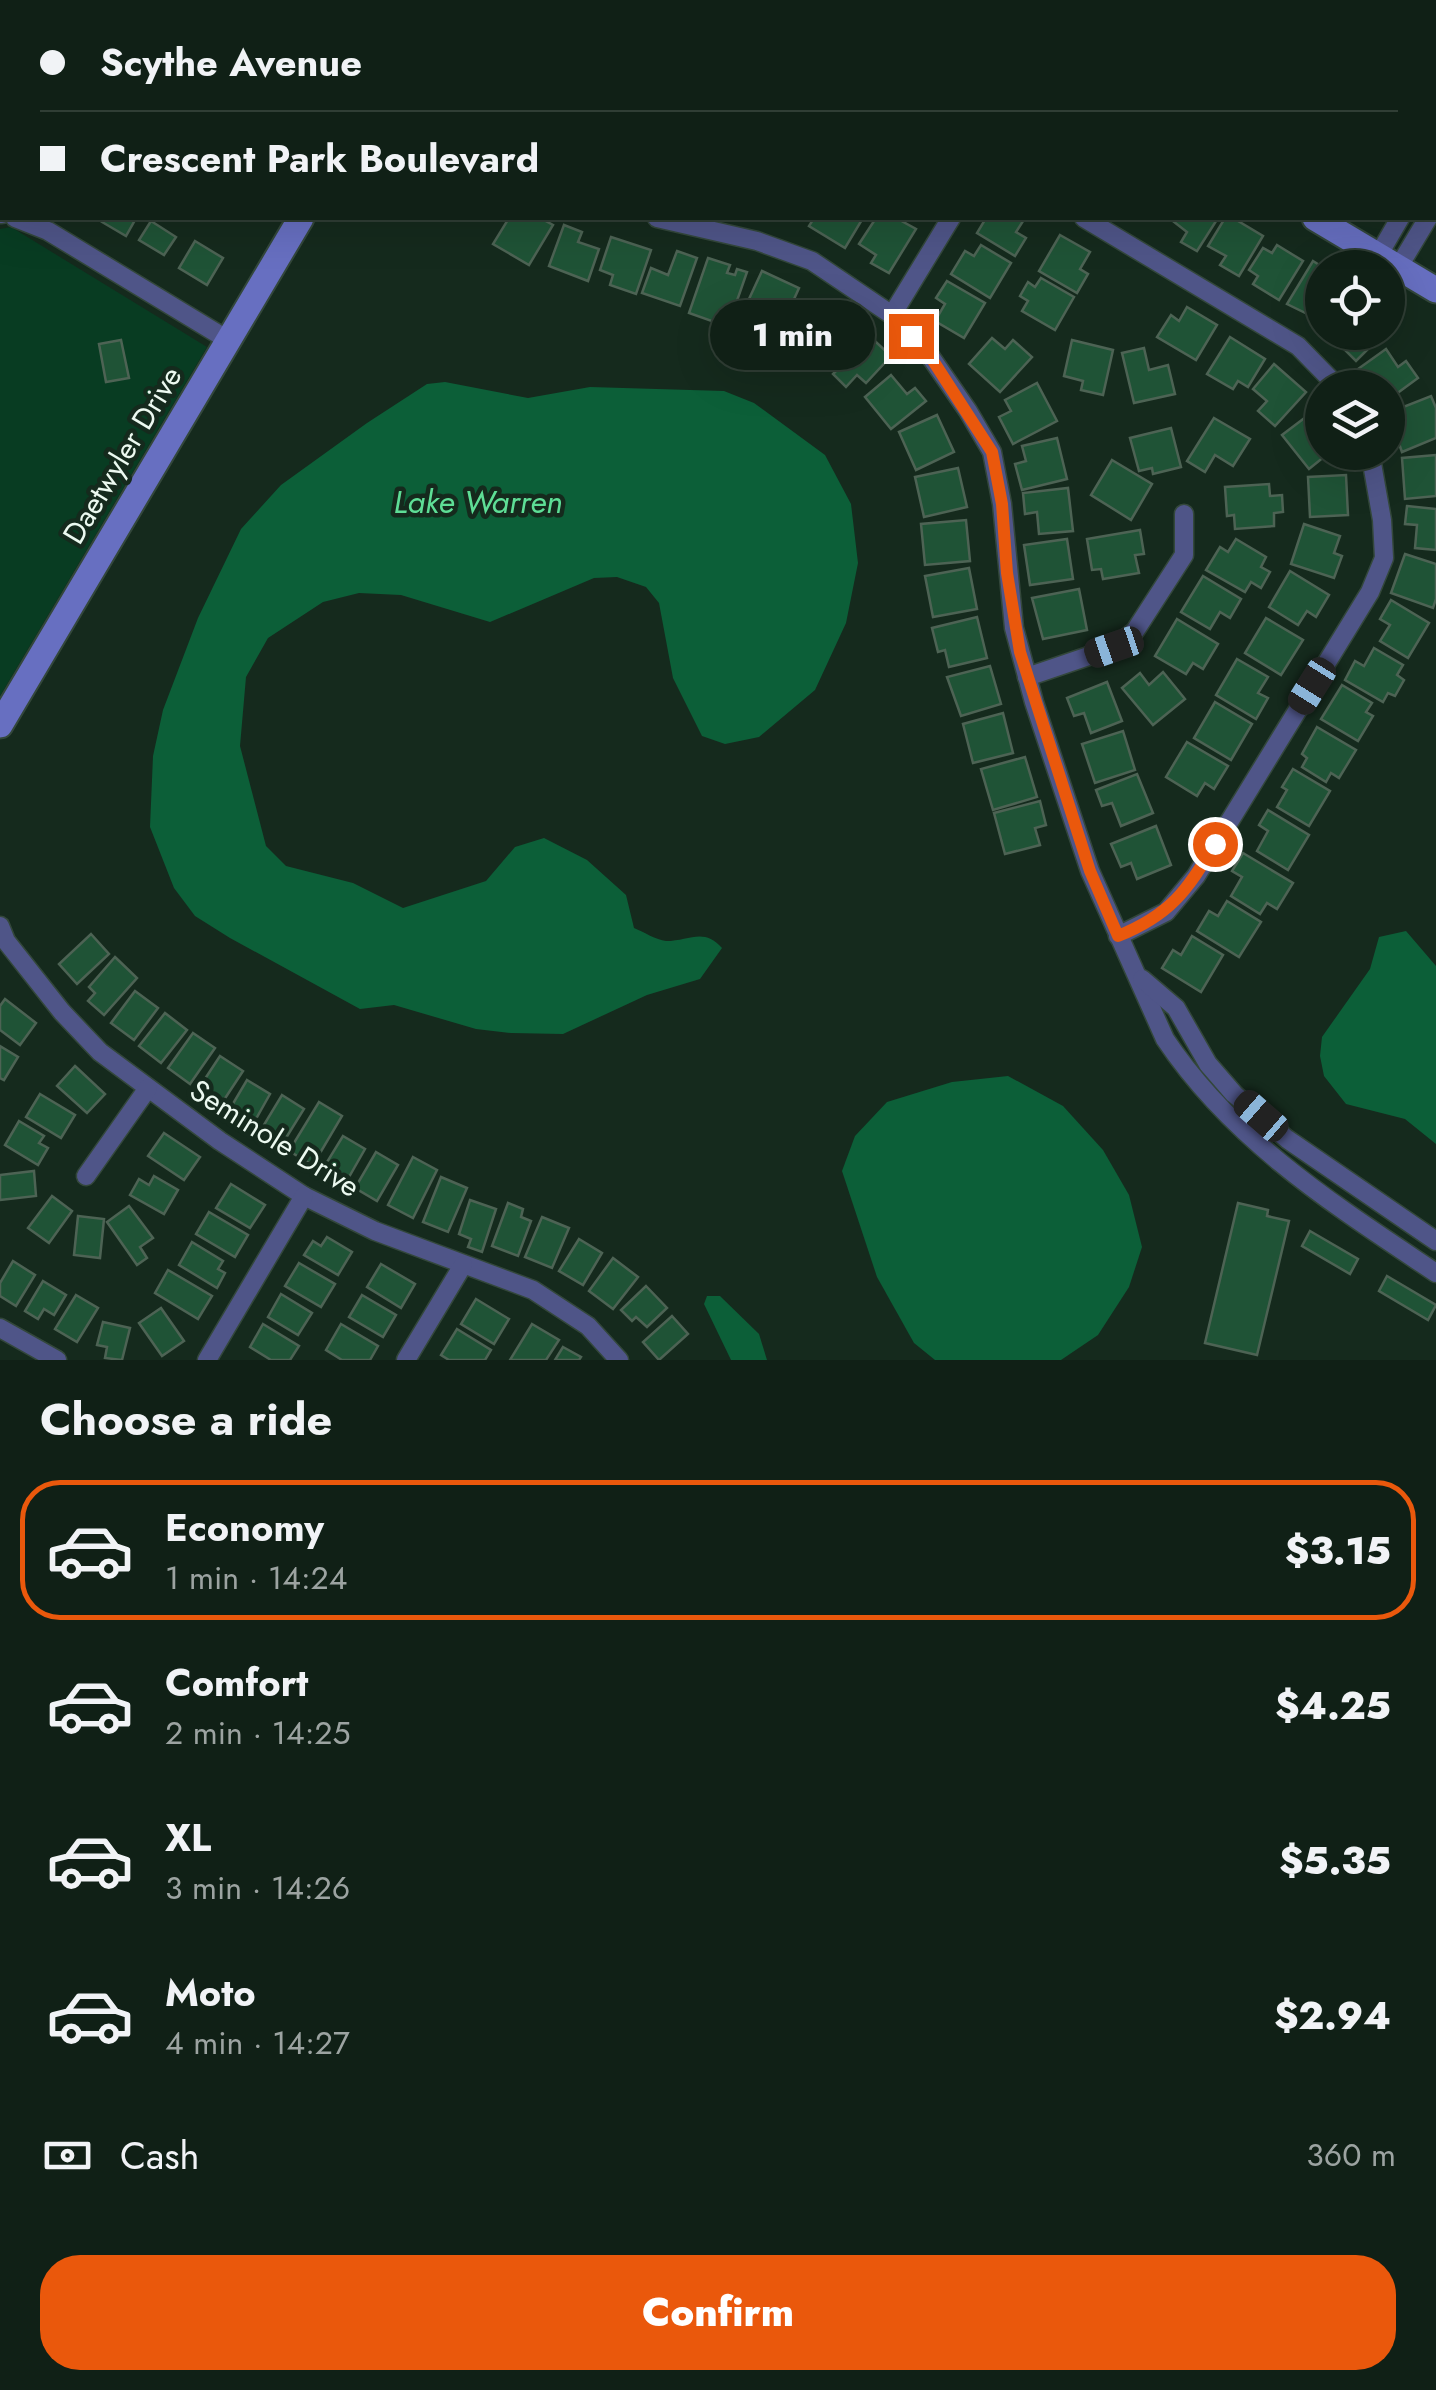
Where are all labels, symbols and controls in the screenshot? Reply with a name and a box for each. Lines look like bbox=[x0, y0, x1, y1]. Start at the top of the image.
text: Scythe Avenue bbox=[100, 35, 362, 90]
text: Crescent Park Boulevard bbox=[100, 131, 539, 186]
map controls bbox=[1305, 250, 1405, 470]
button: locate bbox=[1305, 250, 1405, 350]
callout: 1 min bbox=[711, 301, 876, 371]
text: 1 min bbox=[752, 312, 833, 358]
route end bbox=[889, 314, 934, 359]
street label: Daetwyler Drive bbox=[52, 358, 192, 552]
button: layers bbox=[1305, 370, 1405, 470]
water label: Lake Warren bbox=[394, 479, 562, 525]
car bbox=[1081, 623, 1147, 671]
car bbox=[1283, 653, 1341, 719]
route start bbox=[1193, 822, 1238, 867]
street label: Seminole Drive bbox=[182, 1069, 368, 1207]
car bbox=[1229, 1085, 1293, 1147]
text: Choose a ride bbox=[40, 1387, 332, 1452]
text: Economy bbox=[165, 1500, 324, 1555]
icon: car bbox=[45, 1505, 135, 1595]
text: $3.15 bbox=[1285, 1523, 1391, 1578]
text: 1 min · 14:24 bbox=[165, 1555, 347, 1601]
text: Comfort bbox=[165, 1655, 308, 1710]
icon: car bbox=[45, 1660, 135, 1750]
text: $4.25 bbox=[1275, 1678, 1391, 1733]
text: 2 min · 14:25 bbox=[165, 1710, 351, 1756]
text: XL bbox=[165, 1810, 211, 1865]
icon: car bbox=[45, 1815, 135, 1905]
text: $5.35 bbox=[1279, 1833, 1391, 1888]
text: 3 min · 14:26 bbox=[165, 1865, 350, 1911]
text: Moto bbox=[165, 1965, 256, 2020]
icon: car bbox=[45, 1970, 135, 2060]
text: $2.94 bbox=[1274, 1988, 1391, 2043]
text: 4 min · 14:27 bbox=[165, 2020, 350, 2066]
icon: cash bbox=[40, 2128, 95, 2183]
text: Cash bbox=[120, 2128, 200, 2183]
text: 360 m bbox=[1306, 2132, 1396, 2178]
button: Confirm bbox=[40, 2255, 1396, 2370]

